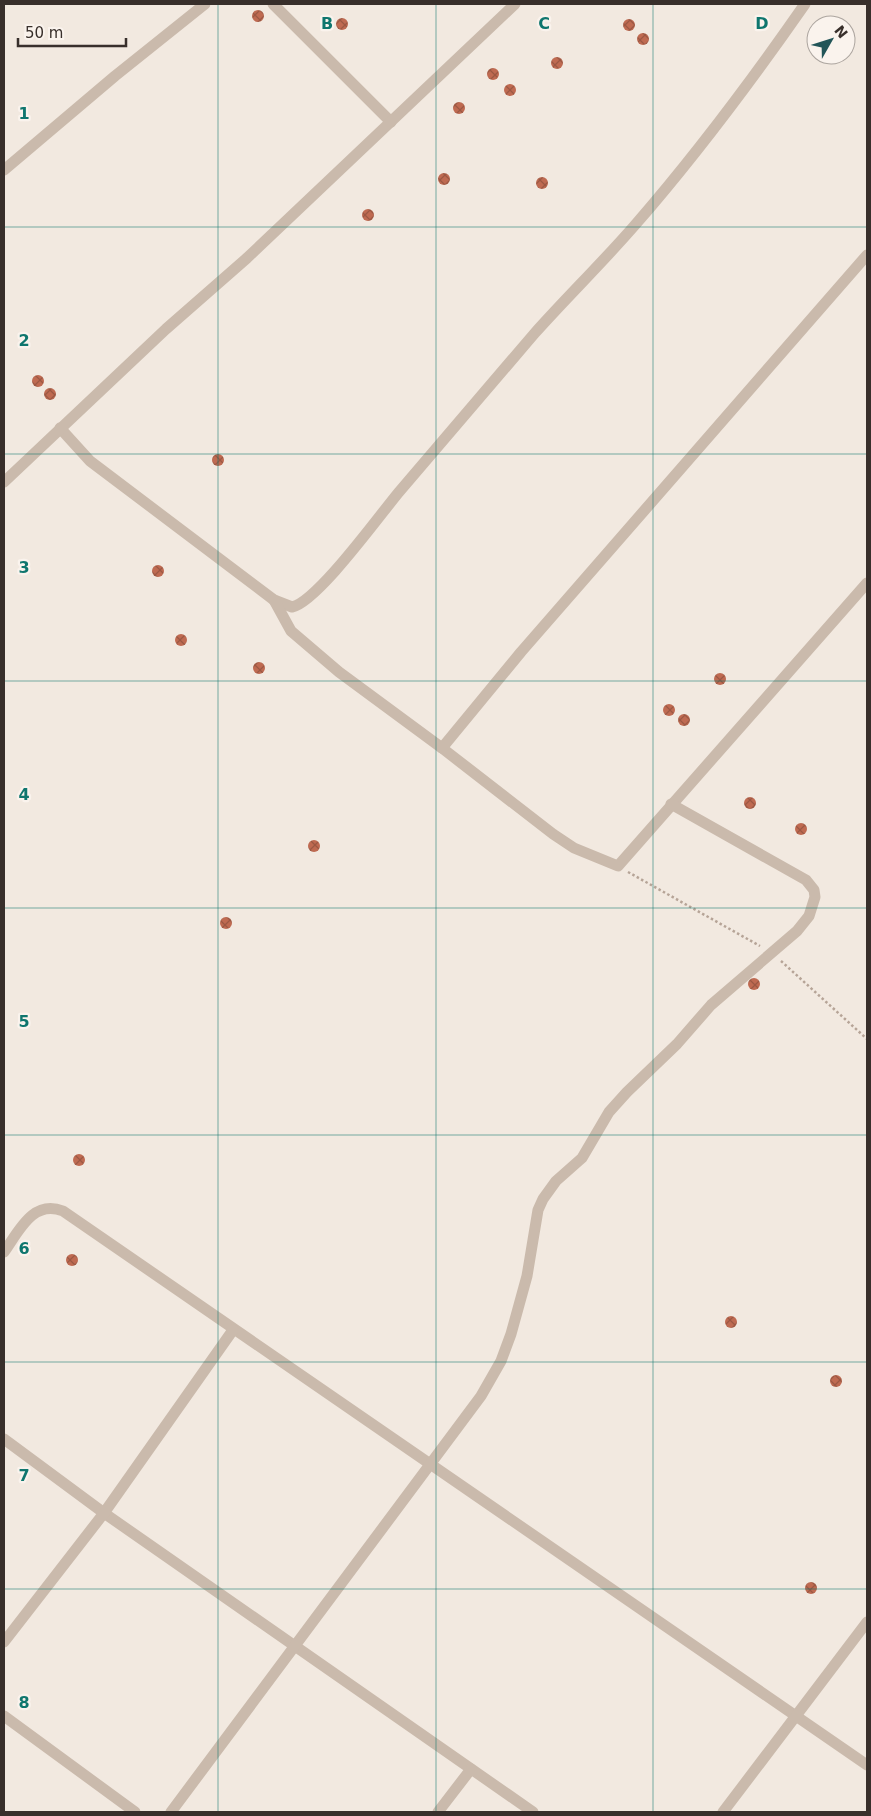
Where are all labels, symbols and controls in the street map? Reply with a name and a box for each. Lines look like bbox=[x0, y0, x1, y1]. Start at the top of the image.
text: B bbox=[321, 14, 333, 33]
text: C bbox=[538, 14, 550, 33]
text: D bbox=[755, 14, 769, 33]
scale bar bbox=[18, 15, 125, 47]
north arrow bbox=[806, 15, 856, 65]
text: N bbox=[831, 22, 851, 41]
text: 50 m bbox=[25, 24, 63, 42]
text: 1 bbox=[18, 104, 30, 123]
text: 2 bbox=[18, 331, 30, 350]
text: 3 bbox=[18, 558, 30, 577]
text: 4 bbox=[18, 785, 30, 804]
text: 5 bbox=[18, 1012, 30, 1031]
text: 6 bbox=[18, 1239, 30, 1258]
text: 7 bbox=[18, 1466, 30, 1485]
text: 8 bbox=[18, 1693, 30, 1712]

